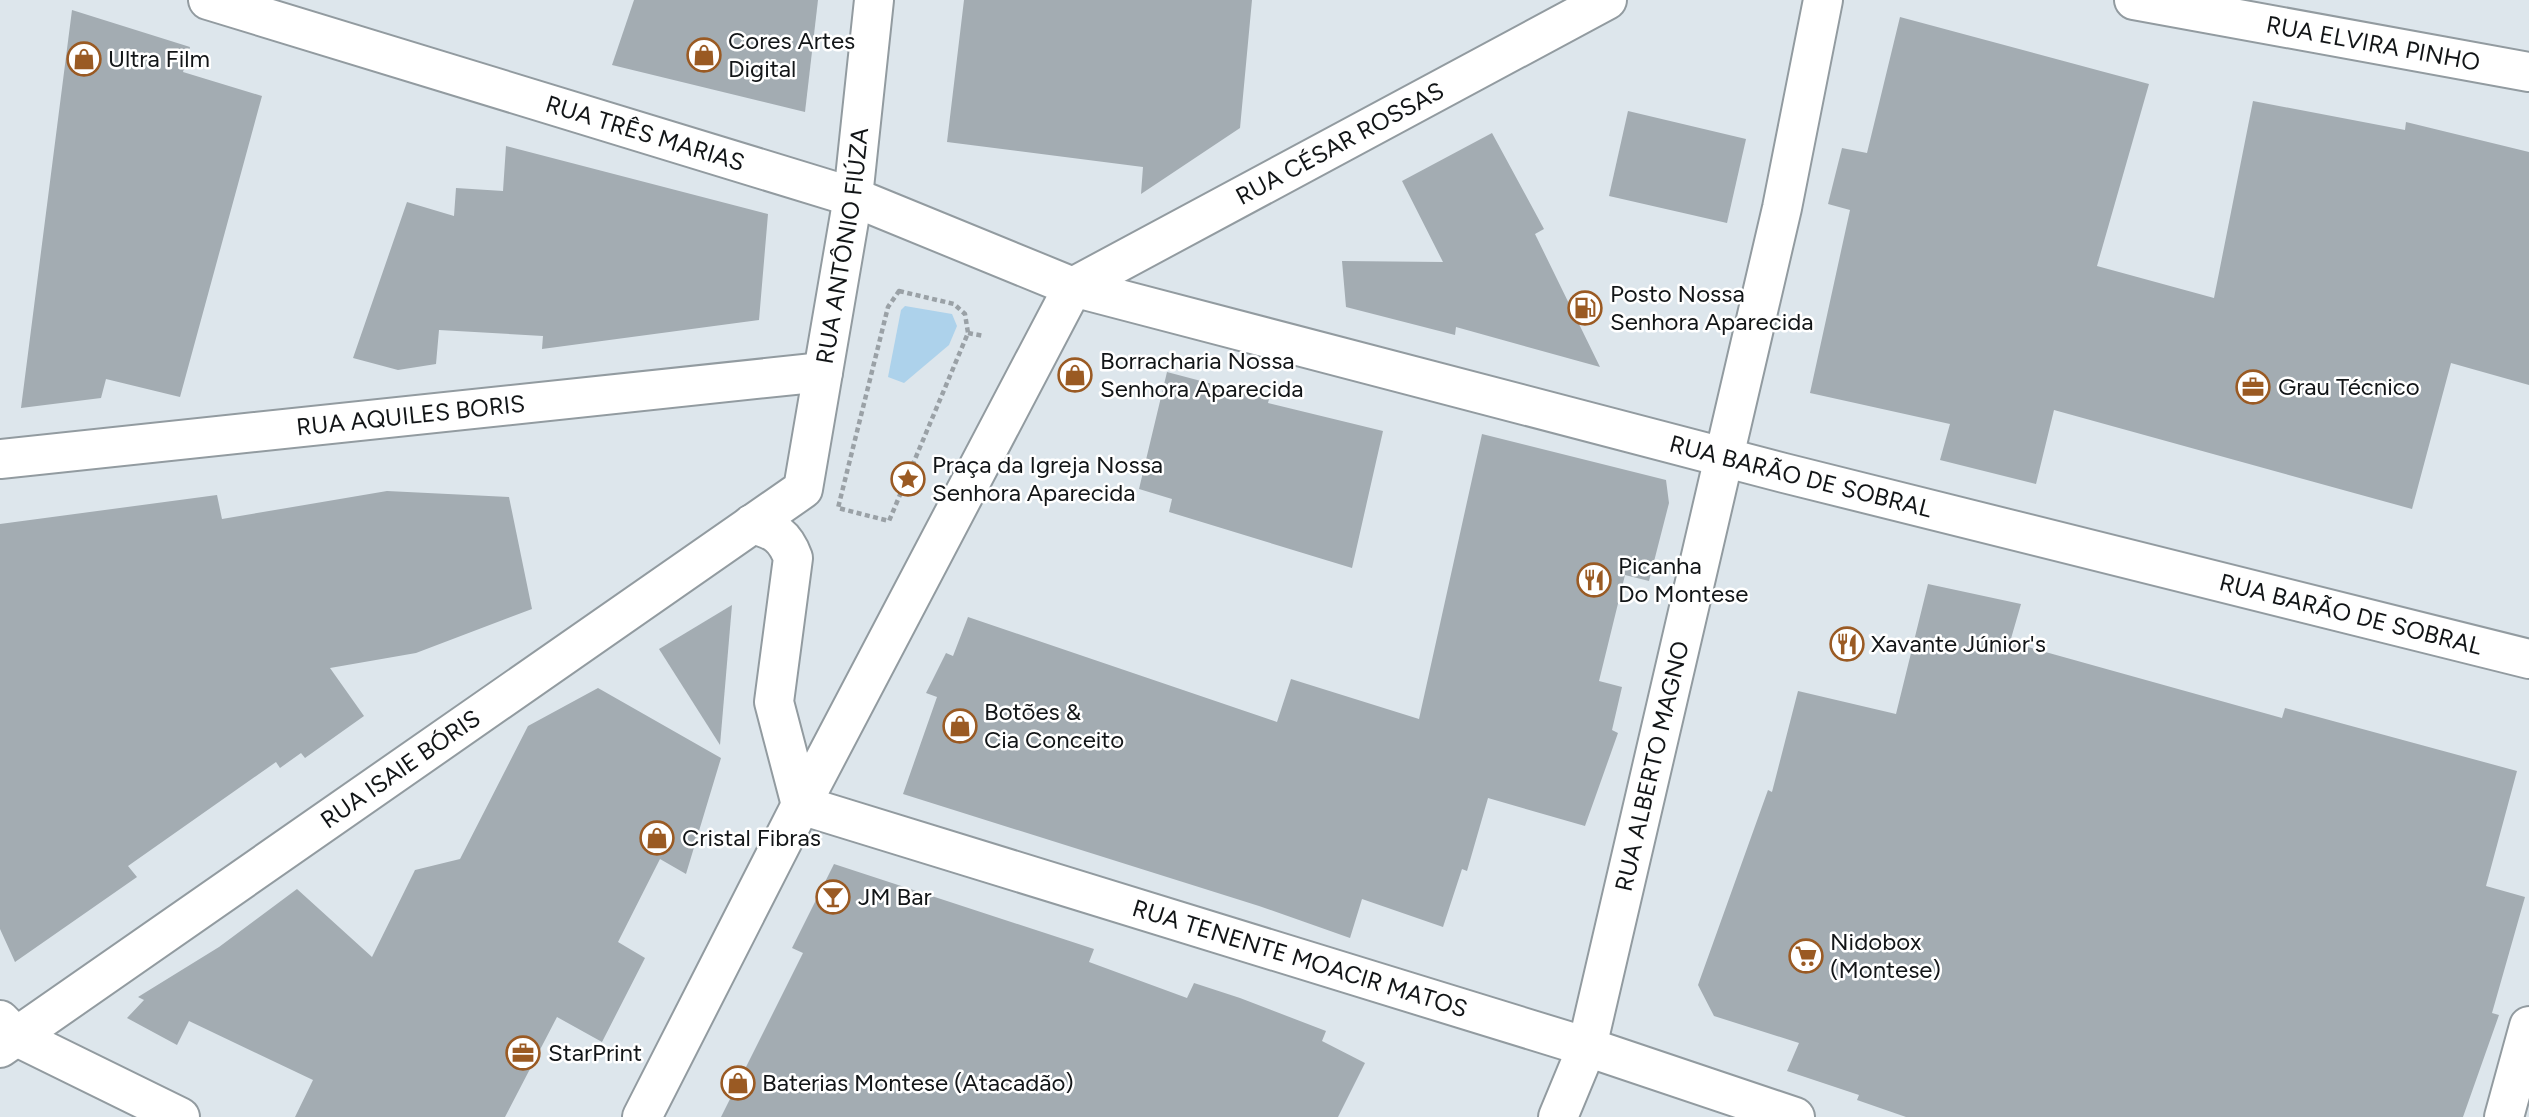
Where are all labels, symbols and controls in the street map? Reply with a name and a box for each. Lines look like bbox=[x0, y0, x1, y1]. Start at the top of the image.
street label: RUA ELVIRA PINHO bbox=[2264, 9, 2482, 77]
place label: Cores Artes Digital bbox=[728, 26, 855, 83]
shop icon: Cores Artes Digital bbox=[685, 36, 723, 74]
shop icon: Ultra Film bbox=[65, 40, 103, 78]
place label: Ultra Film bbox=[108, 44, 210, 73]
street label: RUA CÉSAR ROSSAS bbox=[1231, 75, 1449, 211]
street label: RUA TRÊS MARIAS bbox=[542, 89, 748, 177]
street label: RUA ANTÔNIO FIÚZA bbox=[810, 125, 874, 366]
place label: Posto Nossa Senhora Aparecida bbox=[1610, 279, 1814, 336]
fuel station icon: Posto Nossa Senhora Aparecida bbox=[1566, 289, 1604, 327]
place label: Borracharia Nossa Senhora Aparecida bbox=[1100, 346, 1304, 403]
shop icon: Borracharia Nossa Senhora Aparecida bbox=[1056, 356, 1094, 394]
office icon: Grau Técnico bbox=[2234, 368, 2272, 406]
place label: Grau Técnico bbox=[2278, 372, 2420, 401]
street label: RUA AQUILES BORIS bbox=[295, 389, 526, 442]
street label: RUA BARÃO DE SOBRAL bbox=[1667, 429, 1935, 523]
place label: Praça da Igreja Nossa Senhora Aparecida bbox=[932, 450, 1163, 507]
place icon: Praça da Igreja Nossa Senhora Aparecida bbox=[889, 460, 927, 498]
place label: Picanha Do Montese bbox=[1618, 551, 1748, 608]
restaurant icon: Picanha Do Montese bbox=[1575, 561, 1613, 599]
street label: RUA BARÃO DE SOBRAL bbox=[2216, 567, 2485, 661]
restaurant icon: Xavante Júnior's bbox=[1828, 625, 1866, 663]
place label: Xavante Júnior's bbox=[1871, 629, 2046, 658]
street label: RUA ALBERTO MAGNO bbox=[1609, 638, 1695, 894]
place label: Botões & Cia Conceito bbox=[984, 697, 1124, 754]
street label: RUA ISAIE BÓRIS bbox=[315, 703, 486, 834]
shop icon: Botões & Cia Conceito bbox=[941, 707, 979, 745]
shop icon: Cristal Fibras bbox=[638, 819, 676, 857]
place label: Cristal Fibras bbox=[682, 823, 821, 852]
bar icon: JM Bar bbox=[814, 878, 852, 916]
place label: JM Bar bbox=[858, 882, 932, 911]
street label: RUA TENENTE MOACIR MATOS bbox=[1129, 893, 1471, 1023]
place label: Nidobox (Montese) bbox=[1830, 927, 1941, 984]
supermarket icon: Nidobox (Montese) bbox=[1787, 937, 1825, 975]
office icon: StarPrint bbox=[504, 1034, 542, 1072]
place label: StarPrint bbox=[548, 1038, 642, 1067]
shop icon: Baterias Montese (Atacadão) bbox=[719, 1064, 757, 1102]
place label: Baterias Montese (Atacadão) bbox=[762, 1068, 1074, 1097]

